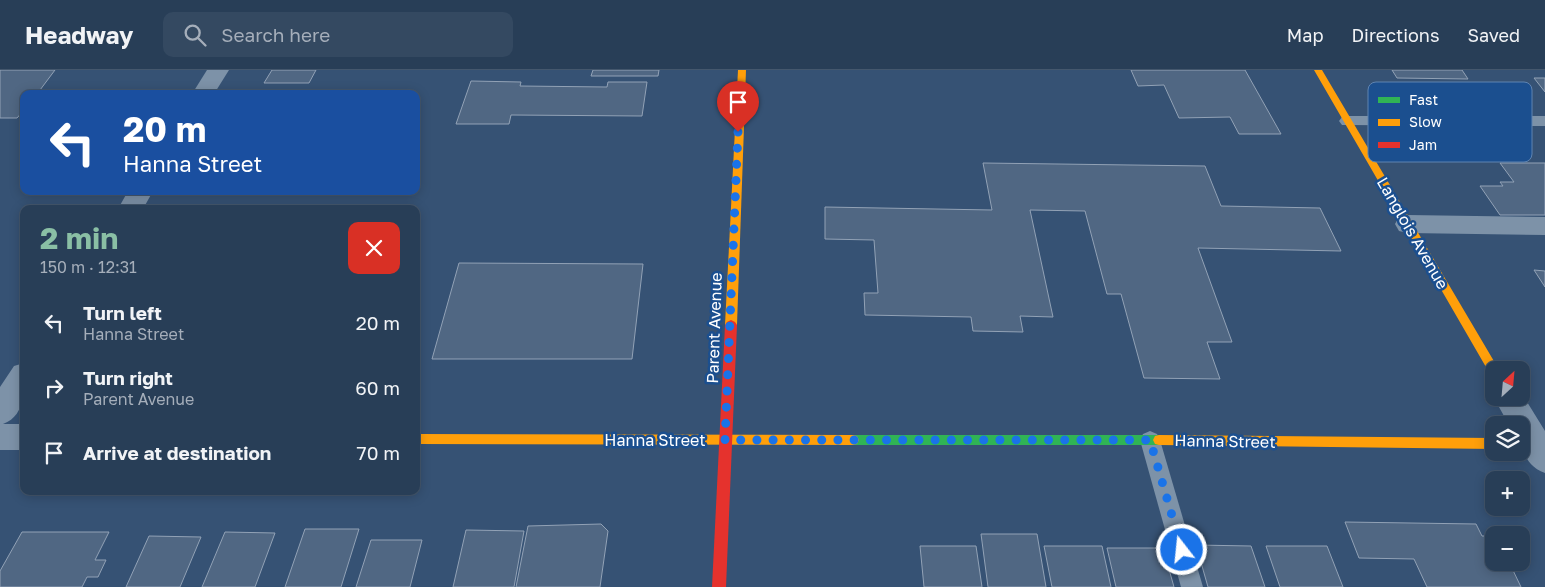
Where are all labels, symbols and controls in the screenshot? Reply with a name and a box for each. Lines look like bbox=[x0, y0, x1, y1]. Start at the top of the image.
search box bbox=[163, 12, 513, 57]
text: Headway bbox=[25, 20, 133, 49]
icon: search bbox=[181, 21, 209, 49]
text: Search here bbox=[221, 23, 330, 46]
text: Map bbox=[1287, 24, 1323, 46]
text: Directions bbox=[1351, 24, 1439, 46]
text: Saved bbox=[1467, 24, 1520, 46]
pin bbox=[717, 81, 759, 132]
legend bbox=[1368, 82, 1532, 162]
icon: arrive bbox=[724, 88, 752, 116]
text: Fast bbox=[1409, 91, 1438, 108]
text: 20 m bbox=[123, 108, 206, 150]
icon: left bbox=[40, 110, 105, 175]
text: Slow bbox=[1409, 113, 1442, 130]
text: Jam bbox=[1409, 136, 1437, 153]
text: Hanna Street bbox=[123, 150, 262, 177]
street label: Langlois Avenue bbox=[1373, 174, 1453, 292]
text: 2 min bbox=[40, 220, 118, 256]
button: close bbox=[348, 222, 400, 274]
text: 150 m · 12:31 bbox=[40, 257, 137, 277]
street label: Parent Avenue bbox=[702, 272, 726, 384]
text: Turn left bbox=[83, 301, 162, 324]
icon: left bbox=[40, 309, 68, 337]
text: 20 m bbox=[356, 311, 400, 334]
text: Hanna Street bbox=[83, 324, 184, 344]
north arrow bbox=[1485, 361, 1530, 406]
map controls bbox=[1485, 361, 1530, 571]
text: Turn right bbox=[83, 366, 173, 389]
icon: right bbox=[40, 374, 68, 402]
text: 60 m bbox=[355, 376, 400, 399]
text: Parent Avenue bbox=[83, 389, 194, 409]
button: layers bbox=[1485, 416, 1530, 461]
street label: Hanna Street bbox=[604, 430, 706, 450]
street label: Hanna Street bbox=[1174, 430, 1276, 452]
icon: arrive bbox=[40, 439, 68, 467]
text: Arrive at destination bbox=[83, 441, 271, 464]
text: 70 m bbox=[357, 441, 400, 464]
button: + bbox=[1485, 471, 1530, 516]
position arrow bbox=[1155, 523, 1207, 575]
button: − bbox=[1485, 526, 1530, 571]

